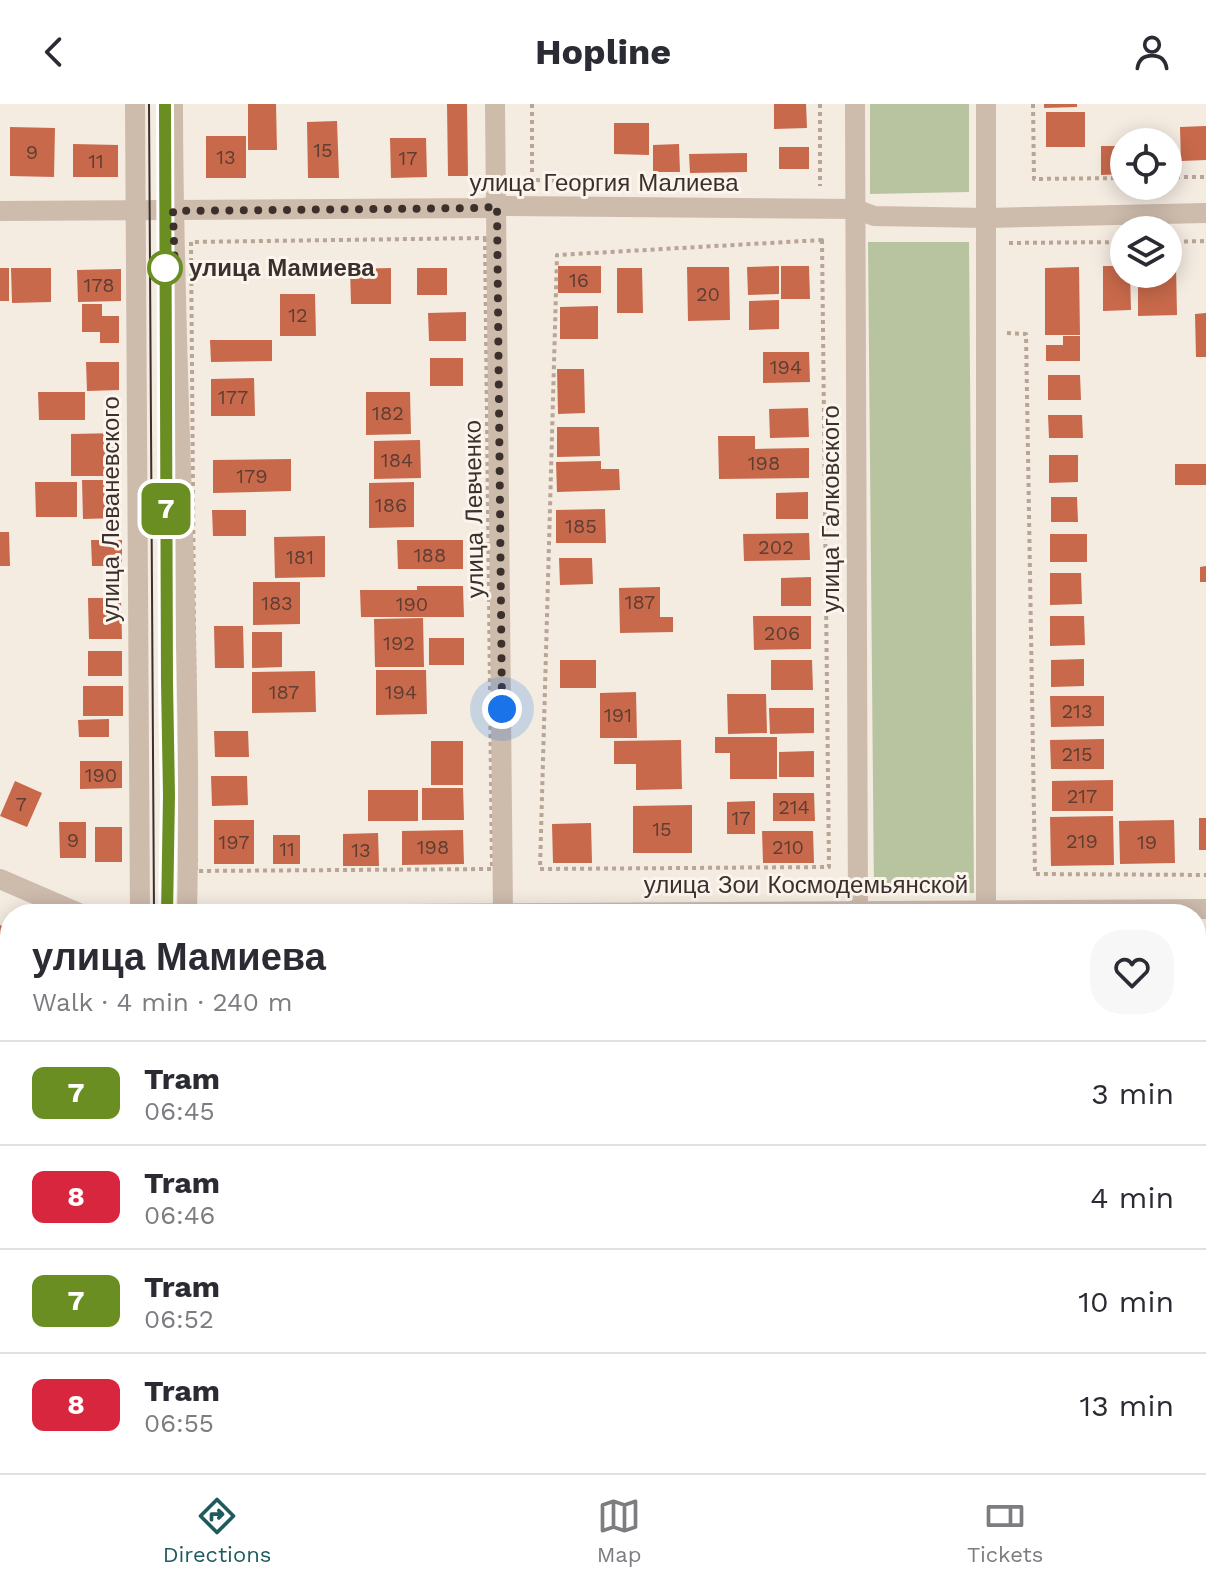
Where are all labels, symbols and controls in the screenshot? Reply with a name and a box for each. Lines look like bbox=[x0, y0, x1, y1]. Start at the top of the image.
icon: back bbox=[32, 30, 76, 74]
icon: person bbox=[1130, 30, 1174, 74]
text: Hopline bbox=[535, 31, 671, 73]
map controls bbox=[1110, 128, 1182, 288]
button: locate bbox=[1110, 128, 1182, 200]
house number: 15 bbox=[313, 138, 333, 162]
house number: 9 bbox=[26, 140, 38, 164]
house number: 13 bbox=[216, 145, 236, 169]
house number: 17 bbox=[398, 146, 418, 170]
house number: 11 bbox=[88, 149, 104, 173]
street label: улица Георгия Малиева bbox=[469, 169, 739, 197]
button: layers bbox=[1110, 216, 1182, 288]
marker: улица Мамиева bbox=[148, 251, 182, 285]
place label: улица Мамиева bbox=[189, 254, 375, 282]
house number: 16 bbox=[569, 268, 589, 292]
house number: 178 bbox=[84, 273, 114, 297]
house number: 20 bbox=[696, 282, 720, 306]
house number: 12 bbox=[288, 303, 308, 327]
house number: 194 bbox=[770, 355, 802, 379]
house number: 177 bbox=[218, 385, 248, 409]
street label: улица Леваневского bbox=[97, 396, 125, 622]
house number: 182 bbox=[372, 401, 404, 425]
street label: улица Галковского bbox=[817, 405, 845, 613]
street label: улица Левченко bbox=[458, 420, 490, 598]
house number: 184 bbox=[381, 448, 413, 472]
house number: 198 bbox=[748, 451, 780, 475]
house number: 179 bbox=[236, 464, 268, 488]
line badge: 7 bbox=[140, 483, 192, 535]
text: 7 bbox=[157, 492, 175, 525]
house number: 186 bbox=[375, 493, 407, 517]
house number: 185 bbox=[565, 514, 597, 538]
house number: 202 bbox=[758, 535, 794, 559]
house number: 188 bbox=[414, 543, 446, 567]
house number: 181 bbox=[286, 545, 314, 569]
house number: 187 bbox=[625, 590, 655, 614]
house number: 183 bbox=[261, 591, 293, 615]
house number: 190 bbox=[396, 592, 428, 616]
house number: 206 bbox=[764, 621, 800, 645]
house number: 192 bbox=[383, 631, 415, 655]
house number: 187 bbox=[269, 680, 299, 704]
house number: 194 bbox=[385, 680, 417, 704]
your location bbox=[482, 689, 522, 729]
house number: 213 bbox=[1061, 699, 1093, 723]
house number: 191 bbox=[604, 703, 632, 727]
house number: 215 bbox=[1061, 742, 1093, 766]
house number: 190 bbox=[85, 763, 117, 787]
house number: 217 bbox=[1067, 784, 1097, 808]
house number: 7 bbox=[15, 792, 27, 816]
house number: 214 bbox=[778, 795, 810, 819]
house number: 17 bbox=[731, 806, 751, 830]
house number: 15 bbox=[652, 817, 672, 841]
house number: 9 bbox=[67, 828, 79, 852]
house number: 219 bbox=[1066, 829, 1098, 853]
house number: 197 bbox=[219, 830, 249, 854]
house number: 19 bbox=[1137, 830, 1157, 854]
house number: 198 bbox=[417, 835, 449, 859]
house number: 210 bbox=[772, 835, 804, 859]
house number: 11 bbox=[279, 837, 295, 861]
house number: 13 bbox=[351, 838, 371, 862]
street label: улица Зои Космодемьянской bbox=[644, 871, 968, 899]
button: heart bbox=[1090, 930, 1174, 1014]
text: улица Мамиева bbox=[32, 935, 326, 979]
text: Walk · 4 min · 240 m bbox=[32, 987, 293, 1017]
text: Tram bbox=[144, 1061, 220, 1096]
text: 7 bbox=[67, 1076, 85, 1109]
text: 3 min bbox=[1091, 1076, 1174, 1111]
text: 06:45 bbox=[144, 1096, 215, 1126]
text: Tram bbox=[144, 1165, 220, 1200]
text: 8 bbox=[67, 1180, 85, 1213]
text: 4 min bbox=[1090, 1180, 1174, 1215]
text: 06:46 bbox=[144, 1200, 215, 1230]
text: Tram bbox=[144, 1269, 220, 1304]
text: 7 bbox=[67, 1284, 85, 1317]
text: 10 min bbox=[1078, 1284, 1174, 1319]
text: 06:52 bbox=[144, 1304, 214, 1334]
text: Tram bbox=[144, 1373, 220, 1408]
text: 8 bbox=[67, 1388, 85, 1421]
text: 13 min bbox=[1079, 1388, 1174, 1423]
text: 06:55 bbox=[144, 1408, 214, 1438]
tab: Directions bbox=[163, 1494, 271, 1567]
tab: Map bbox=[597, 1494, 642, 1567]
tab: Tickets bbox=[967, 1494, 1043, 1567]

